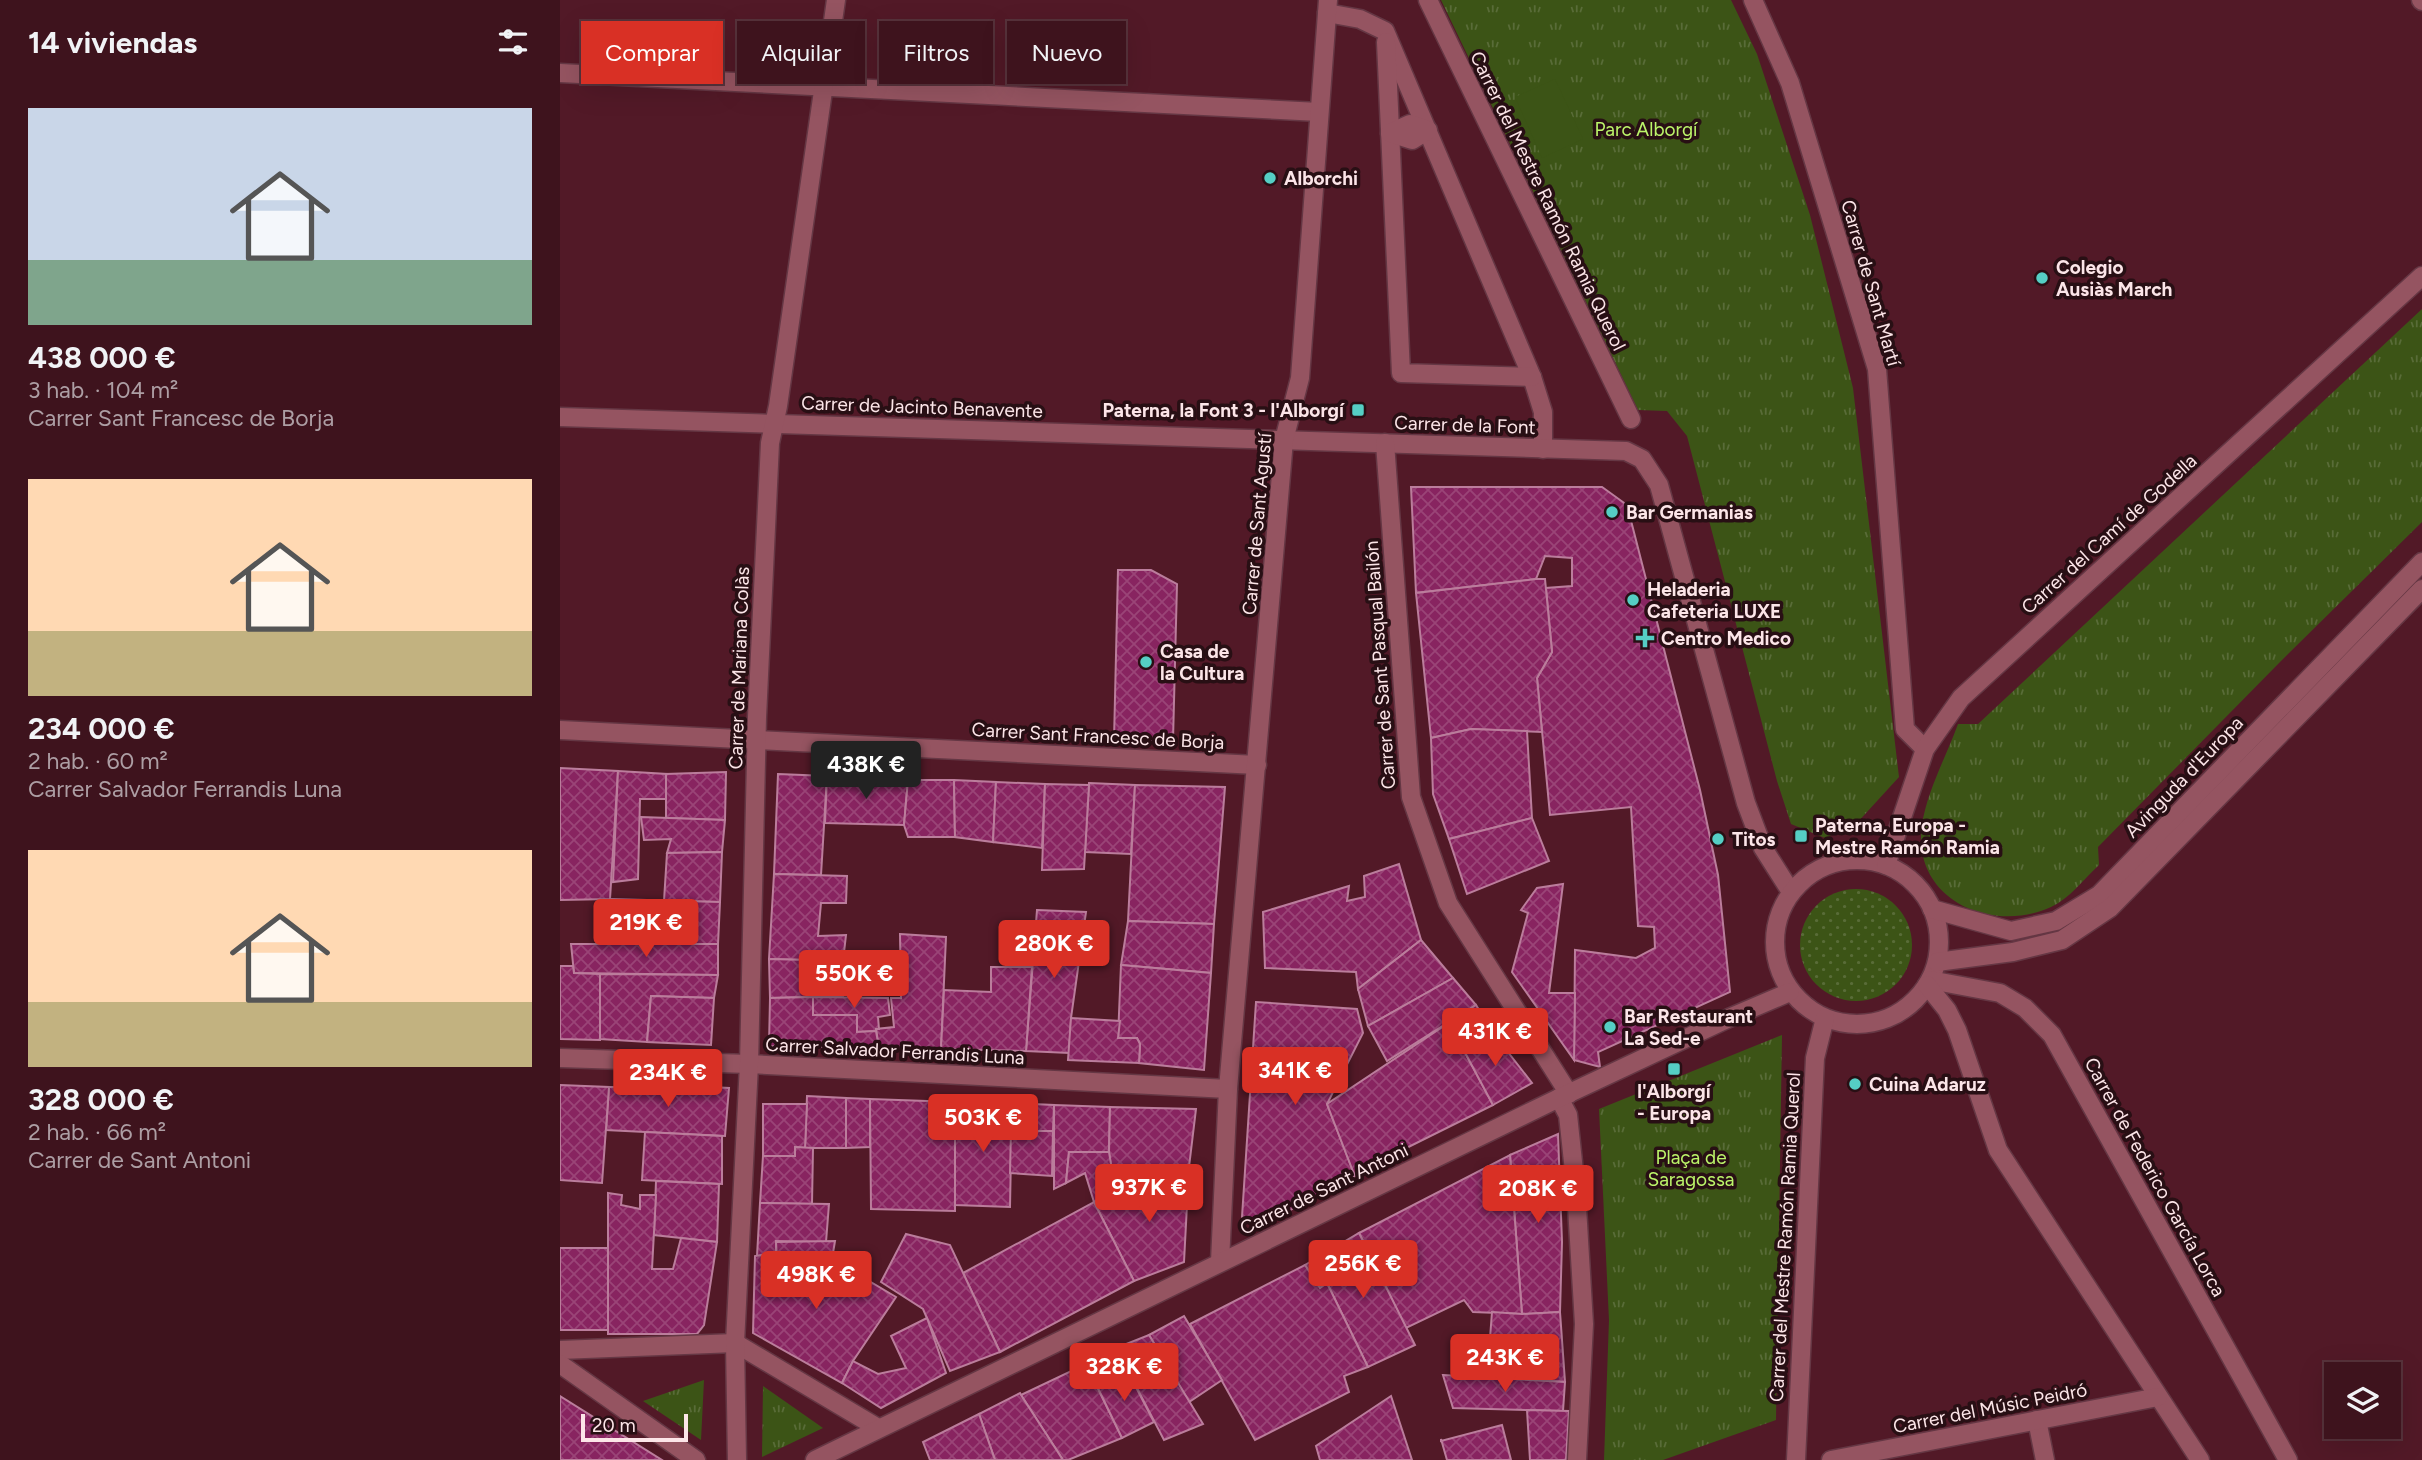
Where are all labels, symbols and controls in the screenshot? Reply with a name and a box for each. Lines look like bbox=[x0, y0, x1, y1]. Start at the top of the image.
chip: Comprar bbox=[581, 21, 723, 84]
chip: Alquilar bbox=[737, 21, 865, 84]
chip: Filtros bbox=[879, 21, 993, 84]
chip: Nuevo bbox=[1007, 21, 1126, 84]
icon: filters bbox=[494, 23, 532, 61]
text: 14 viviendas bbox=[28, 24, 197, 61]
street label: Carrer del Mestre Ramón Ramia Querol bbox=[1465, 48, 1631, 354]
park label: Parc Alborgí bbox=[1594, 118, 1699, 141]
icon: home bbox=[217, 153, 343, 279]
place label: Alborchi bbox=[1284, 167, 1358, 190]
marker: Alborchi bbox=[1262, 170, 1278, 186]
street label: Carrer de Sant Martí bbox=[1836, 197, 1906, 370]
place label: Colegio Ausiàs March bbox=[2056, 256, 2172, 301]
marker: Colegio Ausiàs March bbox=[2034, 270, 2050, 286]
text: 438 000 € bbox=[28, 339, 175, 376]
text: 3 hab. · 104 m² bbox=[28, 376, 178, 404]
street label: Carrer de Jacinto Benavente bbox=[801, 391, 1043, 423]
place label: Paterna, la Font 3 - l'Alborgí bbox=[1103, 399, 1345, 422]
marker: Paterna, la Font 3 - l'Alborgí bbox=[1350, 402, 1366, 418]
text: Carrer Sant Francesc de Borja bbox=[28, 404, 334, 432]
street label: Carrer de la Font bbox=[1394, 411, 1536, 439]
street label: Carrer de Sant Agustí bbox=[1238, 430, 1277, 616]
street label: Carrer del Camí de Godella bbox=[2017, 449, 2201, 619]
place label: Bar Germanias bbox=[1626, 501, 1753, 524]
marker: Bar Germanias bbox=[1604, 504, 1620, 520]
icon: home bbox=[217, 524, 343, 650]
street label: Carrer de Sant Pasqual Bailón bbox=[1360, 540, 1400, 790]
street label: Carrer de Mariana Colàs bbox=[724, 566, 754, 770]
place label: Heladeria Cafeteria LUXE bbox=[1647, 578, 1781, 623]
marker: Heladeria Cafeteria LUXE bbox=[1625, 592, 1641, 608]
place label: Centro Medico bbox=[1661, 627, 1791, 650]
marker: Centro Medico bbox=[1635, 628, 1655, 648]
place label: Casa de la Cultura bbox=[1160, 640, 1244, 685]
marker: Casa de la Cultura bbox=[1138, 654, 1154, 670]
text: 234 000 € bbox=[28, 710, 175, 747]
street label: Avinguda d'Europa bbox=[2120, 711, 2248, 843]
street label: Carrer Sant Francesc de Borja bbox=[971, 718, 1225, 754]
pin: 438K € bbox=[809, 742, 923, 801]
text: 2 hab. · 60 m² bbox=[28, 747, 168, 775]
text: 438K € bbox=[827, 750, 905, 778]
text: Carrer Salvador Ferrandis Luna bbox=[28, 775, 342, 803]
place label: Paterna, Europa - Mestre Ramón Ramia bbox=[1815, 814, 2000, 859]
place label: Titos bbox=[1732, 828, 1776, 851]
marker: Paterna, Europa - Mestre Ramón Ramia bbox=[1793, 828, 1809, 844]
marker: Titos bbox=[1710, 831, 1726, 847]
icon: home bbox=[217, 895, 343, 1021]
pin: 219K € bbox=[589, 900, 703, 959]
text: 219K € bbox=[609, 908, 683, 936]
pin: 280K € bbox=[997, 920, 1111, 980]
text: 280K € bbox=[1014, 929, 1094, 957]
pin: 550K € bbox=[797, 950, 911, 1010]
text: 550K € bbox=[815, 959, 893, 987]
place label: Bar Restaurant La Sed-e bbox=[1624, 1005, 1754, 1050]
pin: 431K € bbox=[1438, 1009, 1552, 1068]
text: 431K € bbox=[1458, 1017, 1532, 1045]
marker: Bar Restaurant La Sed-e bbox=[1602, 1019, 1618, 1035]
street label: Carrer Salvador Ferrandis Luna bbox=[765, 1033, 1025, 1069]
pin: 341K € bbox=[1238, 1048, 1352, 1107]
pin: 234K € bbox=[611, 1050, 725, 1109]
street label: Carrer de Federico García Lorca bbox=[2080, 1053, 2230, 1301]
text: 341K € bbox=[1258, 1056, 1332, 1084]
text: 234K € bbox=[629, 1058, 707, 1086]
marker: l'Alborgí - Europa bbox=[1666, 1061, 1682, 1077]
street label: Carrer del Mestre Ramón Ramia Querol bbox=[1765, 1072, 1805, 1402]
place label: Cuina Adaruz bbox=[1869, 1073, 1986, 1096]
marker: Cuina Adaruz bbox=[1847, 1076, 1863, 1092]
place label: l'Alborgí - Europa bbox=[1637, 1080, 1712, 1125]
text: 328 000 € bbox=[28, 1081, 174, 1118]
pin: 503K € bbox=[926, 1094, 1040, 1154]
text: 503K € bbox=[944, 1103, 1022, 1131]
text: 2 hab. · 66 m² bbox=[28, 1118, 166, 1146]
street label: Carrer de Sant Antoni bbox=[1236, 1138, 1412, 1240]
text: Carrer de Sant Antoni bbox=[28, 1146, 251, 1174]
park label: Plaça de Saragossa bbox=[1647, 1146, 1735, 1191]
pin: 937K € bbox=[1092, 1164, 1206, 1224]
pin: 208K € bbox=[1481, 1166, 1595, 1225]
text: 937K € bbox=[1111, 1173, 1187, 1201]
text: 208K € bbox=[1498, 1174, 1578, 1202]
pin: 256K € bbox=[1306, 1240, 1420, 1300]
text: 256K € bbox=[1325, 1249, 1401, 1277]
pin: 498K € bbox=[759, 1252, 873, 1311]
text: 498K € bbox=[777, 1260, 855, 1288]
pin: 243K € bbox=[1448, 1334, 1562, 1394]
text: 243K € bbox=[1466, 1343, 1544, 1371]
pin: 328K € bbox=[1067, 1344, 1181, 1403]
text: 328K € bbox=[1086, 1352, 1162, 1380]
map controls bbox=[2324, 1362, 2401, 1439]
button: layers bbox=[2324, 1362, 2401, 1439]
street label: Carrer del Músic Peidró bbox=[1891, 1378, 2089, 1438]
scale bar bbox=[581, 1411, 688, 1443]
text: 20 m bbox=[592, 1414, 636, 1437]

